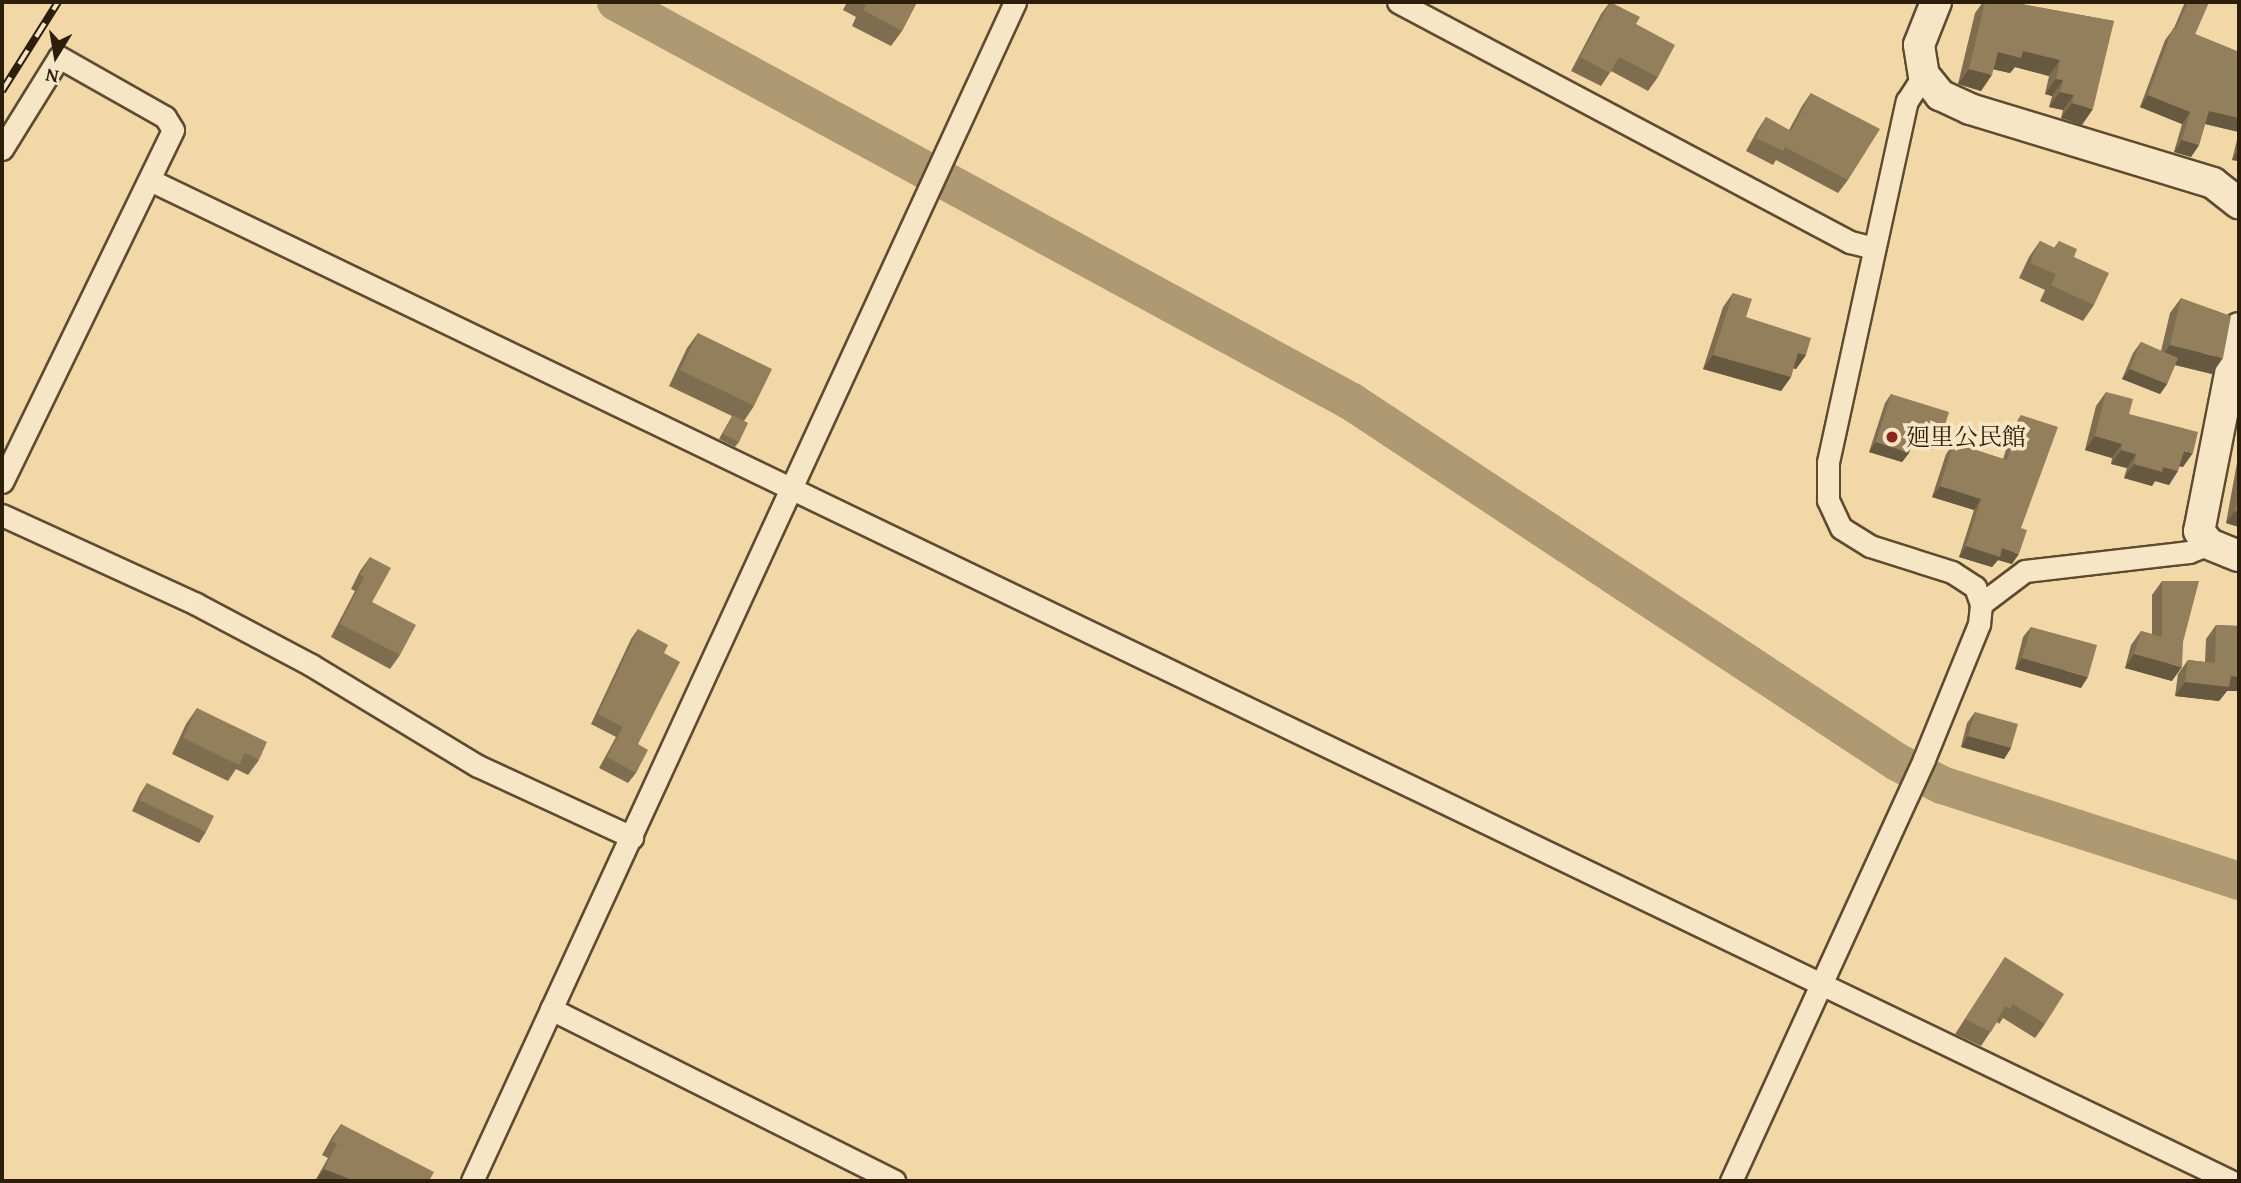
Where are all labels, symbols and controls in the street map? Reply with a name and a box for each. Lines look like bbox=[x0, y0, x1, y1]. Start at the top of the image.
north arrow bbox=[21, 21, 91, 91]
text: N bbox=[43, 62, 61, 92]
place label: 廻里公民館 bbox=[1906, 423, 2026, 451]
marker: 廻里公民館 bbox=[1884, 429, 1900, 445]

